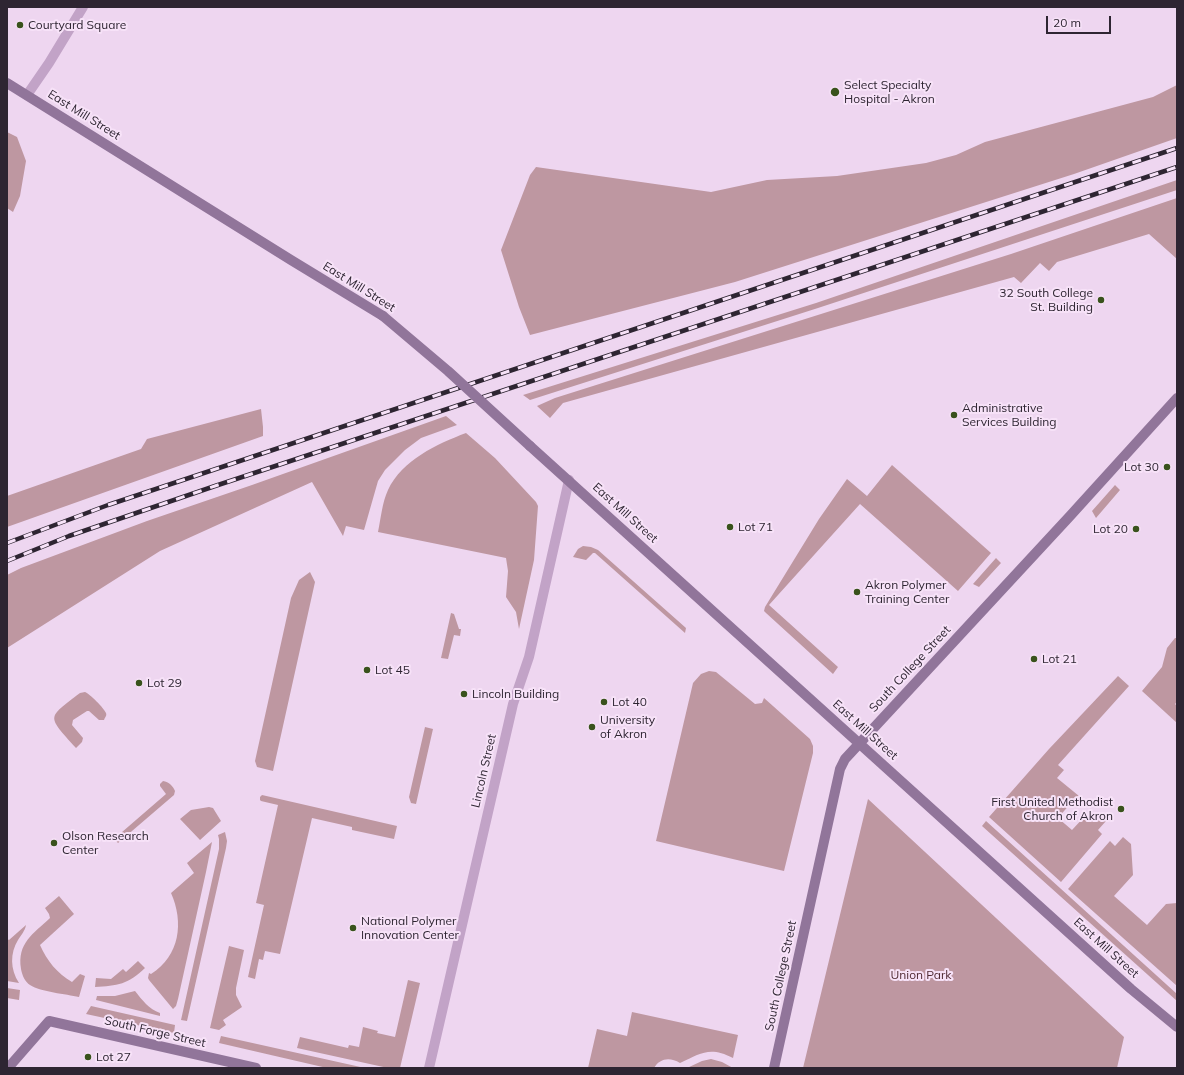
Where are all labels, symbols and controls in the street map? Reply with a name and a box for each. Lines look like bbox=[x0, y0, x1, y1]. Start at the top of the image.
scale bar bbox=[1048, 8, 1113, 34]
text: 20 m bbox=[1053, 15, 1081, 30]
place label: Courtyard Square bbox=[28, 18, 126, 32]
marker: Courtyard Square bbox=[15, 20, 25, 30]
place label: Select Specialty Hospital - Akron bbox=[844, 78, 935, 106]
marker: Select Specialty Hospital - Akron bbox=[829, 86, 841, 98]
street label: East Mill Street bbox=[45, 87, 123, 143]
street label: East Mill Street bbox=[320, 259, 398, 315]
place label: 32 South College St. Building bbox=[999, 286, 1093, 314]
marker: 32 South College St. Building bbox=[1096, 295, 1106, 305]
place label: Administrative Services Building bbox=[962, 401, 1056, 429]
marker: Administrative Services Building bbox=[949, 410, 959, 420]
place label: Lot 30 bbox=[1124, 460, 1159, 474]
marker: Lot 30 bbox=[1162, 462, 1172, 472]
street label: East Mill Street bbox=[590, 480, 660, 546]
place label: Lot 71 bbox=[738, 520, 773, 534]
marker: Lot 71 bbox=[725, 522, 735, 532]
place label: Lot 20 bbox=[1093, 522, 1128, 536]
marker: Lot 20 bbox=[1131, 524, 1141, 534]
place label: Akron Polymer Training Center bbox=[865, 578, 949, 606]
marker: Akron Polymer Training Center bbox=[852, 587, 862, 597]
street label: South College Street bbox=[866, 623, 954, 715]
place label: Lot 21 bbox=[1042, 652, 1077, 666]
marker: Lot 21 bbox=[1029, 654, 1039, 664]
place label: Lot 45 bbox=[375, 663, 410, 677]
marker: Lot 45 bbox=[362, 665, 372, 675]
place label: Lot 29 bbox=[147, 676, 182, 690]
marker: Lot 29 bbox=[134, 678, 144, 688]
place label: Lincoln Building bbox=[472, 687, 559, 701]
marker: Lincoln Building bbox=[459, 689, 469, 699]
place label: Lot 40 bbox=[612, 695, 647, 709]
marker: Lot 40 bbox=[599, 697, 609, 707]
street label: East Mill Street bbox=[830, 697, 900, 763]
place label: University of Akron bbox=[600, 713, 655, 741]
marker: University of Akron bbox=[587, 722, 597, 732]
street label: Lincoln Street bbox=[469, 733, 499, 809]
place label: First United Methodist Church of Akron bbox=[991, 795, 1113, 823]
marker: First United Methodist Church of Akron bbox=[1116, 804, 1126, 814]
place label: Olson Research Center bbox=[62, 829, 149, 857]
marker: Olson Research Center bbox=[49, 838, 59, 848]
place label: National Polymer Innovation Center bbox=[361, 914, 459, 942]
street label: East Mill Street bbox=[1071, 915, 1141, 981]
street label: South College Street bbox=[762, 919, 800, 1033]
marker: National Polymer Innovation Center bbox=[348, 923, 358, 933]
park label: Union Park bbox=[891, 968, 951, 982]
street label: South Forge Street bbox=[103, 1013, 207, 1051]
place label: Lot 27 bbox=[96, 1050, 131, 1064]
marker: Lot 27 bbox=[83, 1052, 93, 1062]

